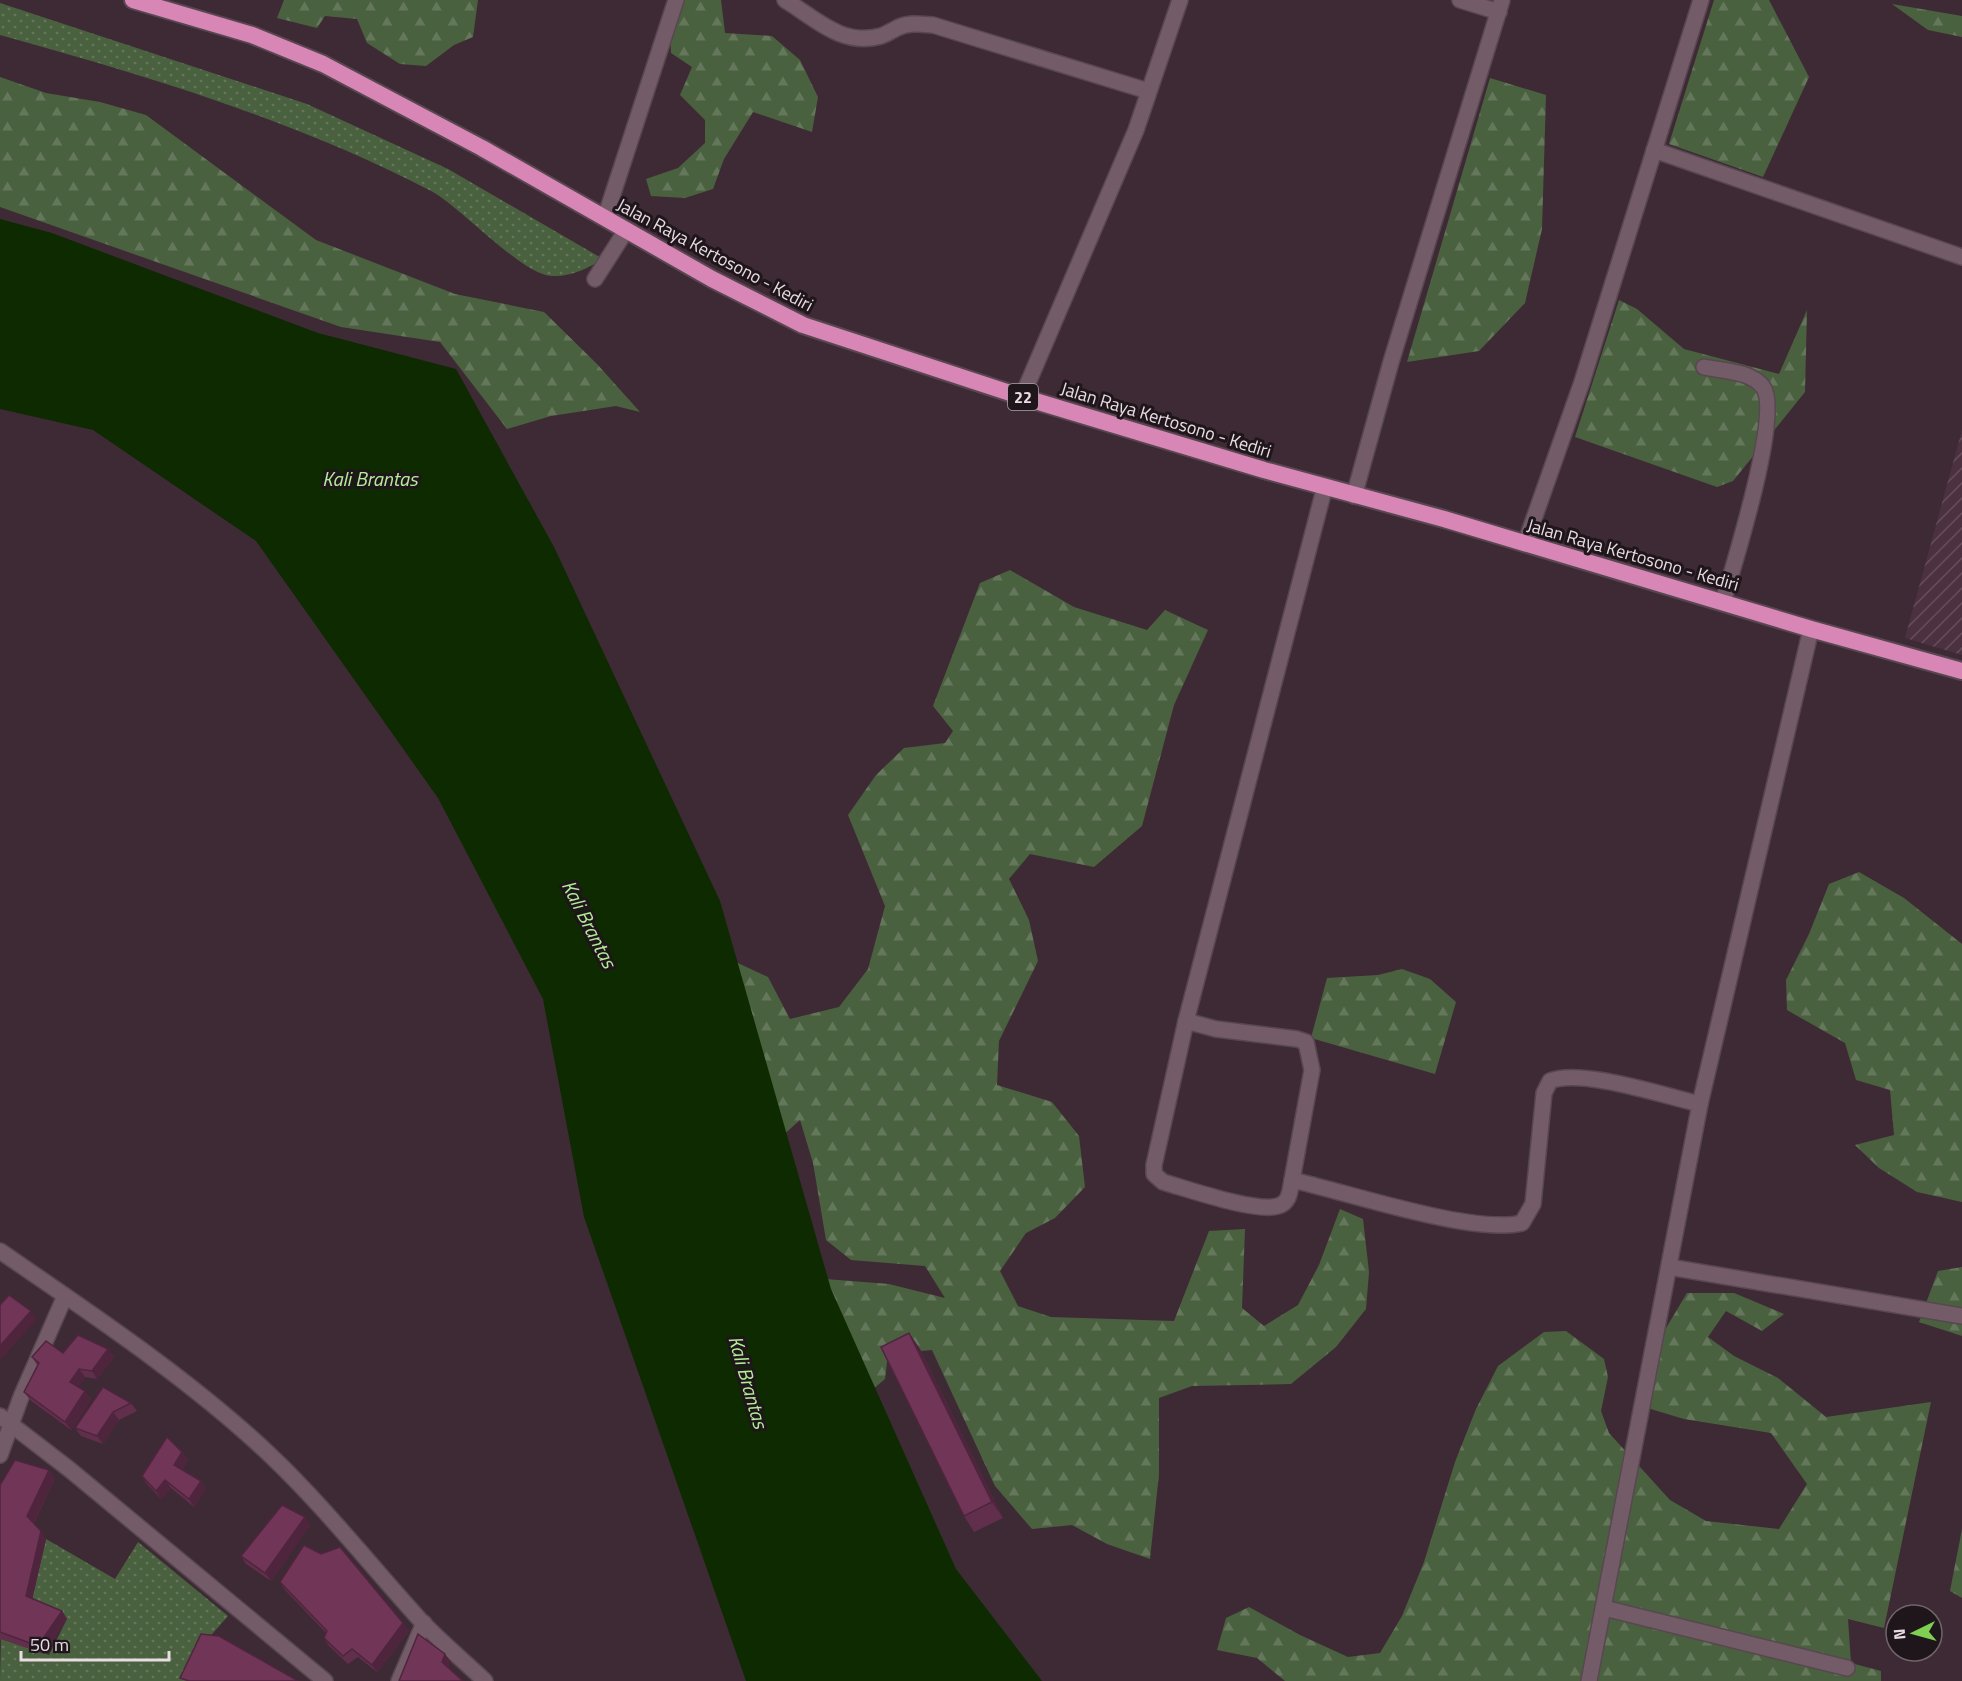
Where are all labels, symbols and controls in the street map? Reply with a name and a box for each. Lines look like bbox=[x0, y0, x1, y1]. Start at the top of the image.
street label: Jalan Raya Kertosono - Kediri bbox=[612, 191, 818, 318]
street label: Jalan Raya Kertosono - Kediri bbox=[1057, 375, 1275, 464]
road number: 22 bbox=[1008, 384, 1038, 410]
water label: Kali Brantas bbox=[322, 463, 419, 494]
street label: Jalan Raya Kertosono - Kediri bbox=[1524, 511, 1742, 598]
water label: Kali Brantas bbox=[554, 874, 626, 975]
water label: Kali Brantas bbox=[720, 1332, 777, 1433]
north arrow bbox=[1884, 1603, 1944, 1663]
scale bar bbox=[21, 1624, 170, 1662]
text: N bbox=[1887, 1628, 1911, 1641]
text: 50 m bbox=[30, 1631, 69, 1658]

